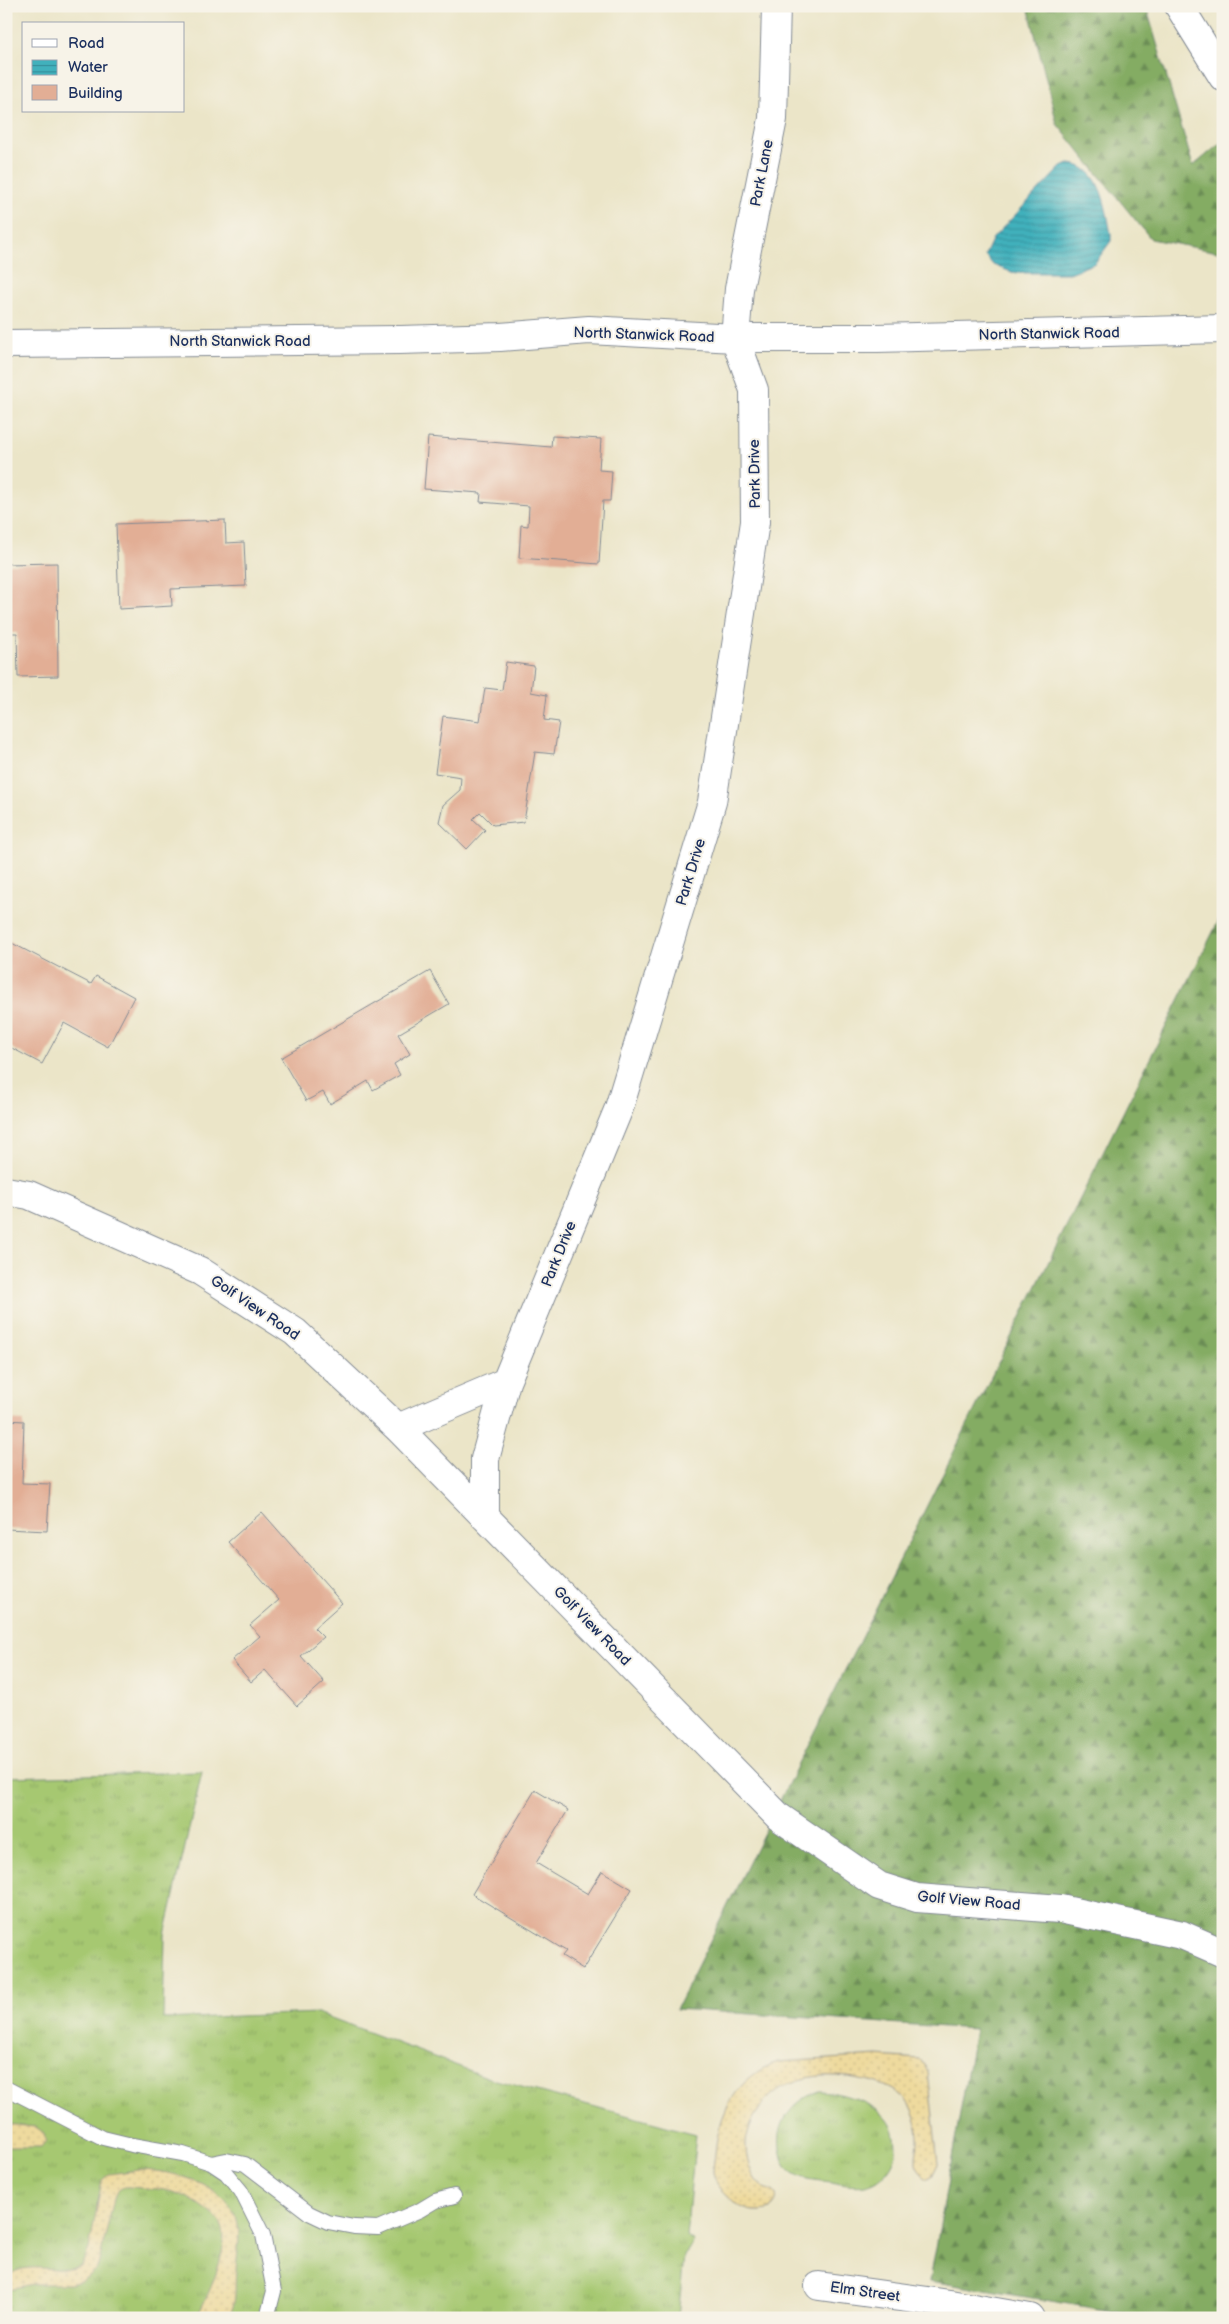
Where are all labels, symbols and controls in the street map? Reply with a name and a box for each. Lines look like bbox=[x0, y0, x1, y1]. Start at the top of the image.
legend bbox=[22, 22, 185, 112]
text: Road bbox=[68, 34, 104, 53]
text: Water bbox=[68, 58, 108, 77]
text: Building bbox=[68, 84, 123, 103]
street label: Park Lane bbox=[746, 138, 778, 208]
street label: North Stanwick Road bbox=[573, 323, 715, 347]
street label: North Stanwick Road bbox=[978, 323, 1120, 345]
street label: North Stanwick Road bbox=[169, 332, 311, 351]
street label: Park Drive bbox=[745, 439, 765, 509]
street label: Park Drive bbox=[672, 836, 710, 908]
street label: Park Drive bbox=[537, 1218, 581, 1290]
street label: Golf View Road bbox=[207, 1271, 303, 1345]
street label: Golf View Road bbox=[549, 1582, 635, 1670]
street label: Golf View Road bbox=[917, 1887, 1021, 1915]
street label: Elm Street bbox=[829, 2278, 902, 2306]

